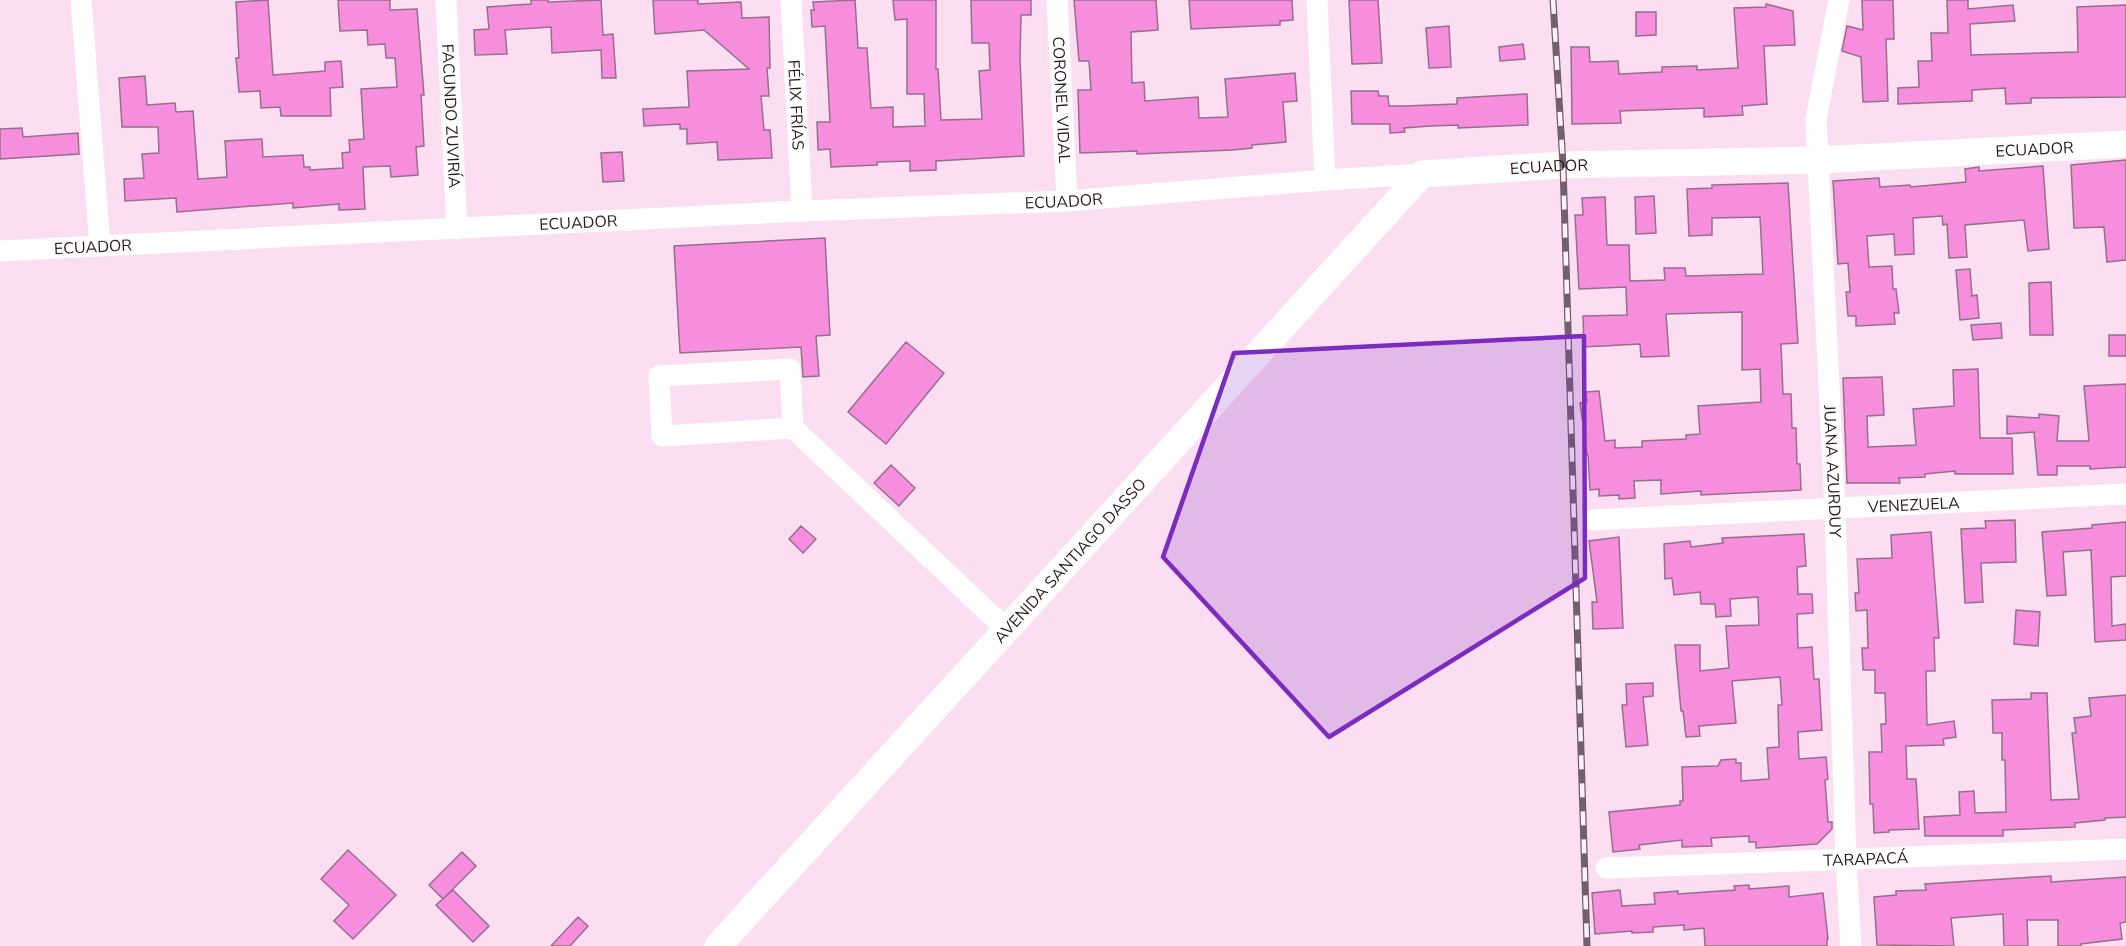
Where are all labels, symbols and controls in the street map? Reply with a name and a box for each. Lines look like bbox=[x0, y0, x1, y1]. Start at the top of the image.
street label: CORONEL VIDAL bbox=[1047, 36, 1075, 164]
street label: FACUNDO ZUVIRÍA bbox=[436, 43, 465, 189]
street label: FÉLIX FRÍAS bbox=[782, 59, 809, 151]
street label: ECUADOR bbox=[1995, 137, 2075, 163]
street label: ECUADOR bbox=[1509, 155, 1589, 180]
street label: ECUADOR bbox=[1024, 188, 1104, 215]
street label: ECUADOR bbox=[539, 210, 618, 236]
street label: ECUADOR bbox=[53, 234, 133, 260]
street label: JUANA AZURDUY bbox=[1818, 404, 1846, 538]
street label: AVENIDA SANTIAGO DASSO bbox=[989, 474, 1152, 648]
street label: VENEZUELA bbox=[1866, 492, 1960, 519]
street label: TARAPACÁ bbox=[1823, 847, 1909, 872]

